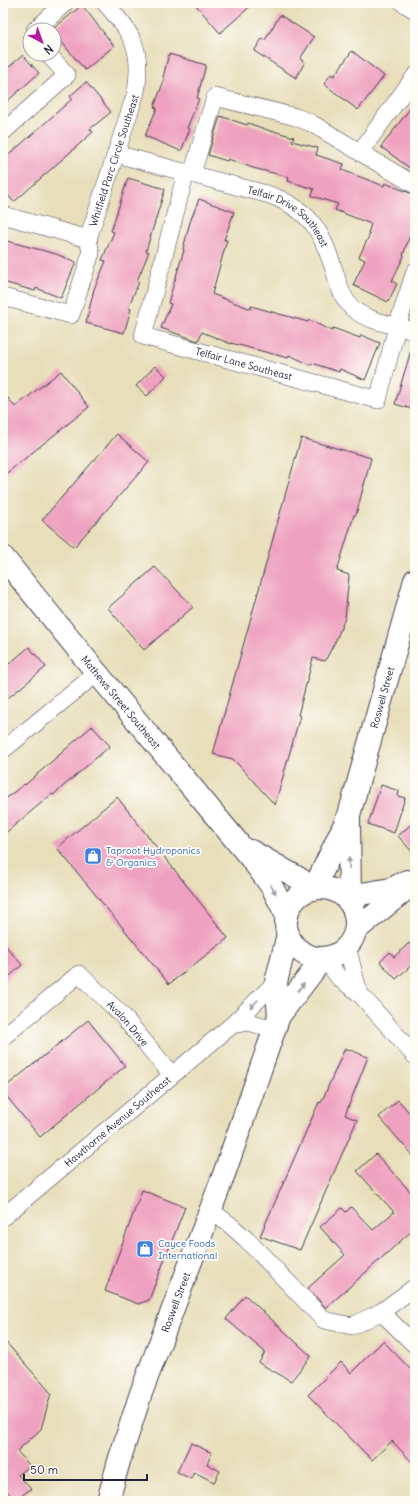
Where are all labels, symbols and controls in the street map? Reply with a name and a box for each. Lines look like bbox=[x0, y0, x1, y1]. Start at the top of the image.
north arrow bbox=[22, 22, 62, 62]
text: N bbox=[41, 42, 56, 57]
street label: Whitfield Parc Circle Southeast bbox=[86, 92, 141, 228]
street label: Telfair Drive Southeast bbox=[246, 183, 332, 250]
street label: Telfair Lane Southeast bbox=[194, 344, 294, 383]
street label: Mathews Street Southeast bbox=[79, 653, 164, 752]
street label: Roswell Street bbox=[367, 665, 397, 730]
place label: Taproot Hydroponics & Organics bbox=[106, 844, 201, 869]
shop icon: Taproot Hydroponics & Organics bbox=[83, 846, 103, 866]
one-way arrow bbox=[346, 856, 352, 869]
one-way arrow bbox=[269, 883, 276, 895]
one-way arrow bbox=[296, 981, 305, 992]
street label: Avalon Drive bbox=[104, 998, 151, 1049]
one-way arrow bbox=[249, 999, 259, 1008]
street label: Hawthorne Avenue Southeast bbox=[61, 1073, 173, 1169]
place label: Cayce Foods International bbox=[158, 1237, 217, 1262]
shop icon: Cayce Foods International bbox=[135, 1239, 155, 1259]
street label: Roswell Street bbox=[158, 1270, 193, 1334]
scale bar bbox=[24, 1456, 147, 1482]
text: 50 m bbox=[30, 1462, 59, 1477]

